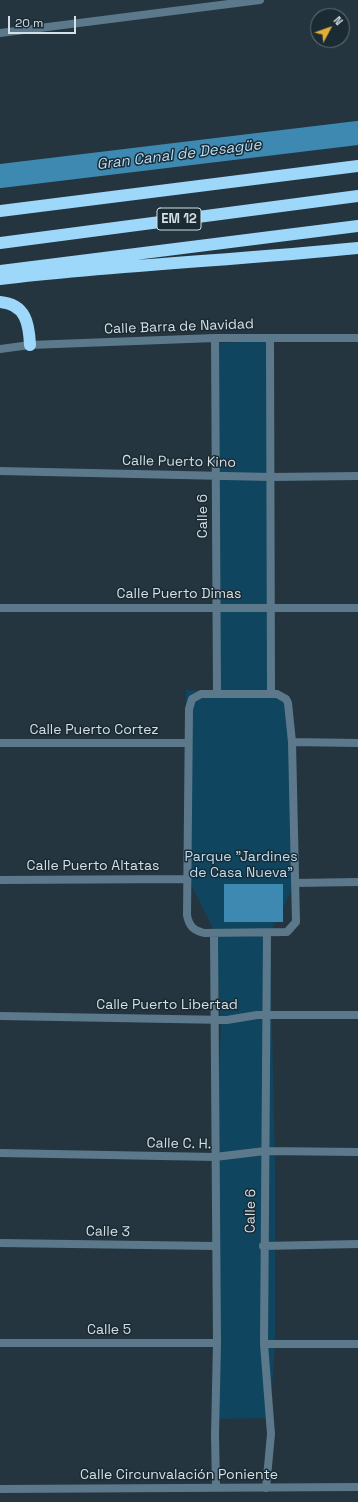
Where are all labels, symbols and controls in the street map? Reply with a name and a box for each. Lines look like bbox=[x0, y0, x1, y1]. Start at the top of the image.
scale bar bbox=[10, 8, 78, 34]
north arrow bbox=[310, 8, 350, 48]
text: N bbox=[331, 13, 346, 28]
text: 20 m bbox=[15, 15, 43, 31]
water label: Gran Canal de Desagüe bbox=[96, 136, 262, 174]
road number: EM 12 bbox=[157, 208, 201, 230]
street label: Calle Barra de Navidad bbox=[104, 316, 254, 338]
street label: Calle Puerto Kino bbox=[122, 453, 236, 471]
street label: Calle 6 bbox=[195, 494, 211, 538]
street label: Calle Puerto Dimas bbox=[117, 586, 241, 602]
street label: Calle Puerto Cortez bbox=[29, 722, 159, 738]
park label: Parque "Jardines de Casa Nueva" bbox=[184, 849, 298, 882]
street label: Calle Puerto Altatas bbox=[27, 858, 159, 874]
street label: Calle Puerto Libertad bbox=[96, 997, 238, 1013]
street label: Calle C. H. bbox=[147, 1135, 211, 1153]
street label: Calle 6 bbox=[242, 1189, 260, 1233]
street label: Calle 3 bbox=[86, 1223, 130, 1241]
street label: Calle 5 bbox=[87, 1322, 131, 1338]
street label: Calle Circunvalación Poniente bbox=[80, 1467, 278, 1483]

